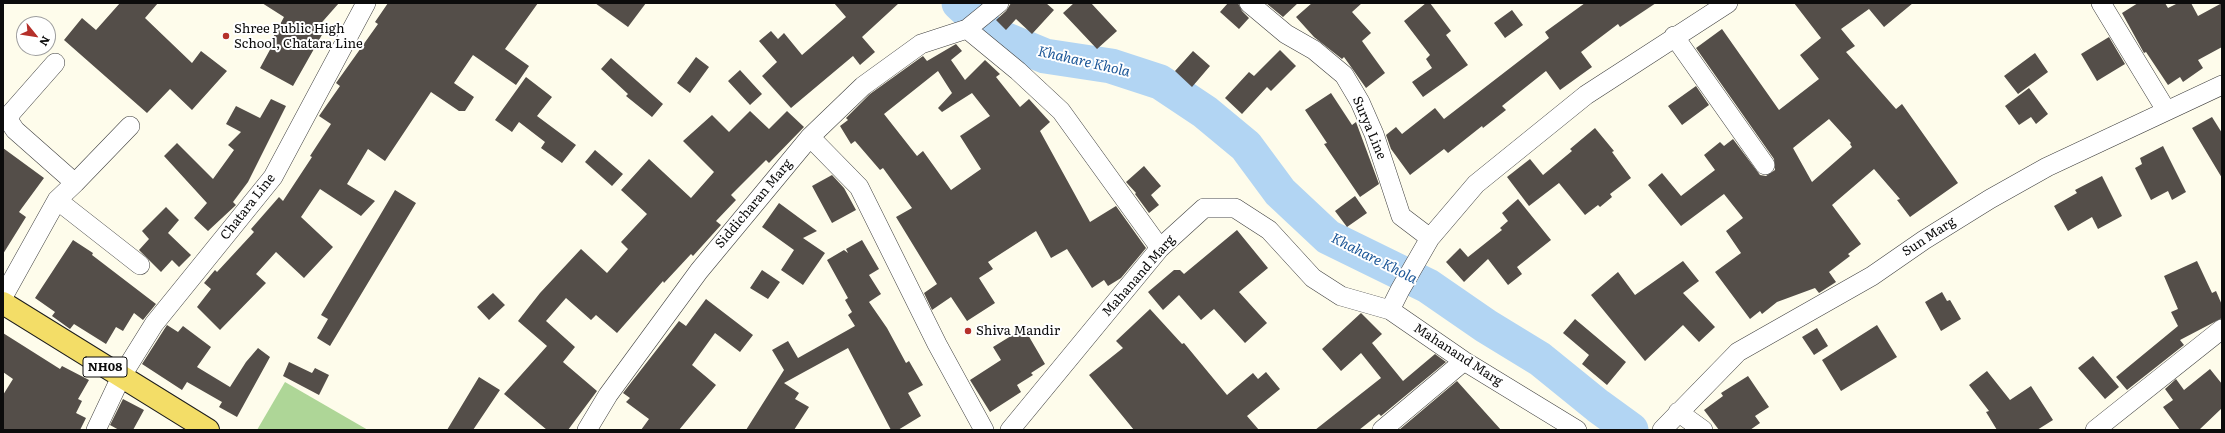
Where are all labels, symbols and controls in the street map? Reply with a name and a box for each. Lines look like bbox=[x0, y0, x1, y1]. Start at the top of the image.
north arrow bbox=[16, 16, 56, 56]
place label: Shree Public High School, Chatara Line bbox=[234, 21, 363, 52]
marker: Shree Public High School, Chatara Line bbox=[221, 31, 231, 41]
text: N bbox=[36, 33, 55, 49]
water label: Khahare Khola bbox=[1036, 43, 1132, 81]
street label: Surya Line bbox=[1349, 94, 1389, 162]
street label: Siddicharan Marg bbox=[712, 156, 796, 252]
street label: Chatara Line bbox=[217, 171, 279, 243]
street label: Sun Marg bbox=[1900, 214, 1958, 260]
water label: Khahare Khola bbox=[1328, 230, 1420, 288]
street label: Mahanand Marg bbox=[1099, 232, 1179, 320]
street label: Mahanand Marg bbox=[1411, 320, 1505, 390]
place label: Shiva Mandir bbox=[976, 323, 1060, 339]
marker: Shiva Mandir bbox=[963, 326, 973, 336]
road number: NH08 bbox=[83, 357, 127, 377]

